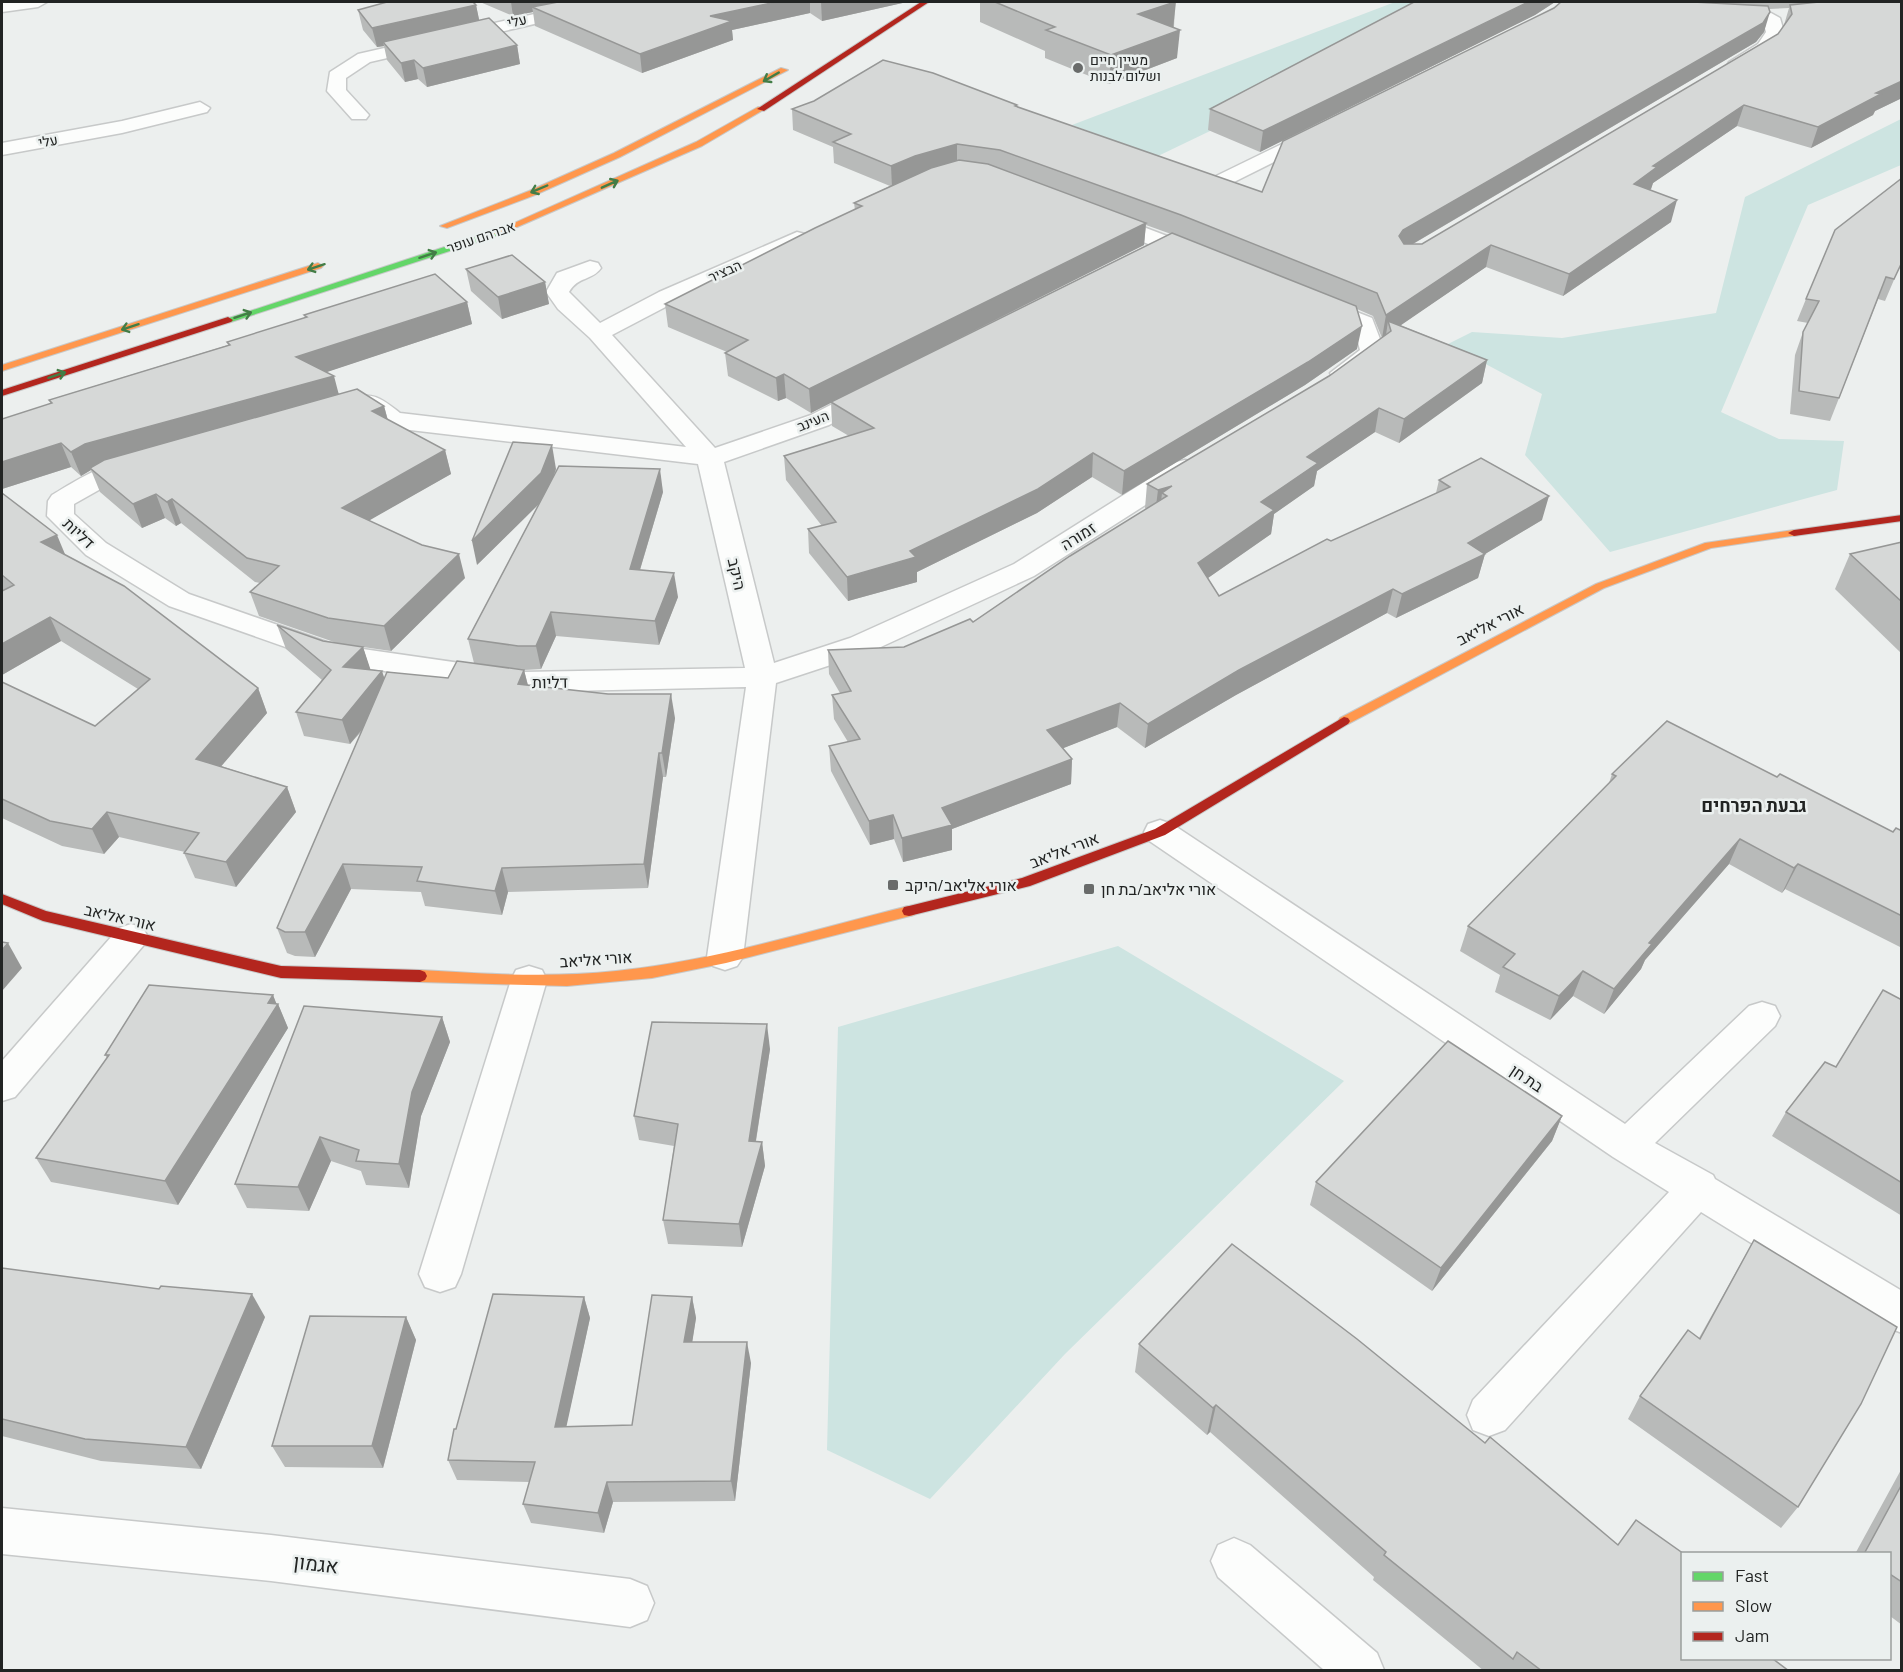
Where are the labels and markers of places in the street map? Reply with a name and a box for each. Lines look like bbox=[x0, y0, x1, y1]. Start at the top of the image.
place label: מעיין חיים ושלום לבנות bbox=[1090, 51, 1161, 84]
marker: מעיין חיים ושלום לבנות bbox=[1071, 61, 1085, 75]
place label: אורי אליאב/היקב bbox=[905, 875, 1017, 894]
marker: אורי אליאב/היקב bbox=[886, 878, 900, 892]
place label: אורי אליאב/בת חן bbox=[1101, 879, 1216, 898]
marker: אורי אליאב/בת חן bbox=[1082, 882, 1096, 896]

